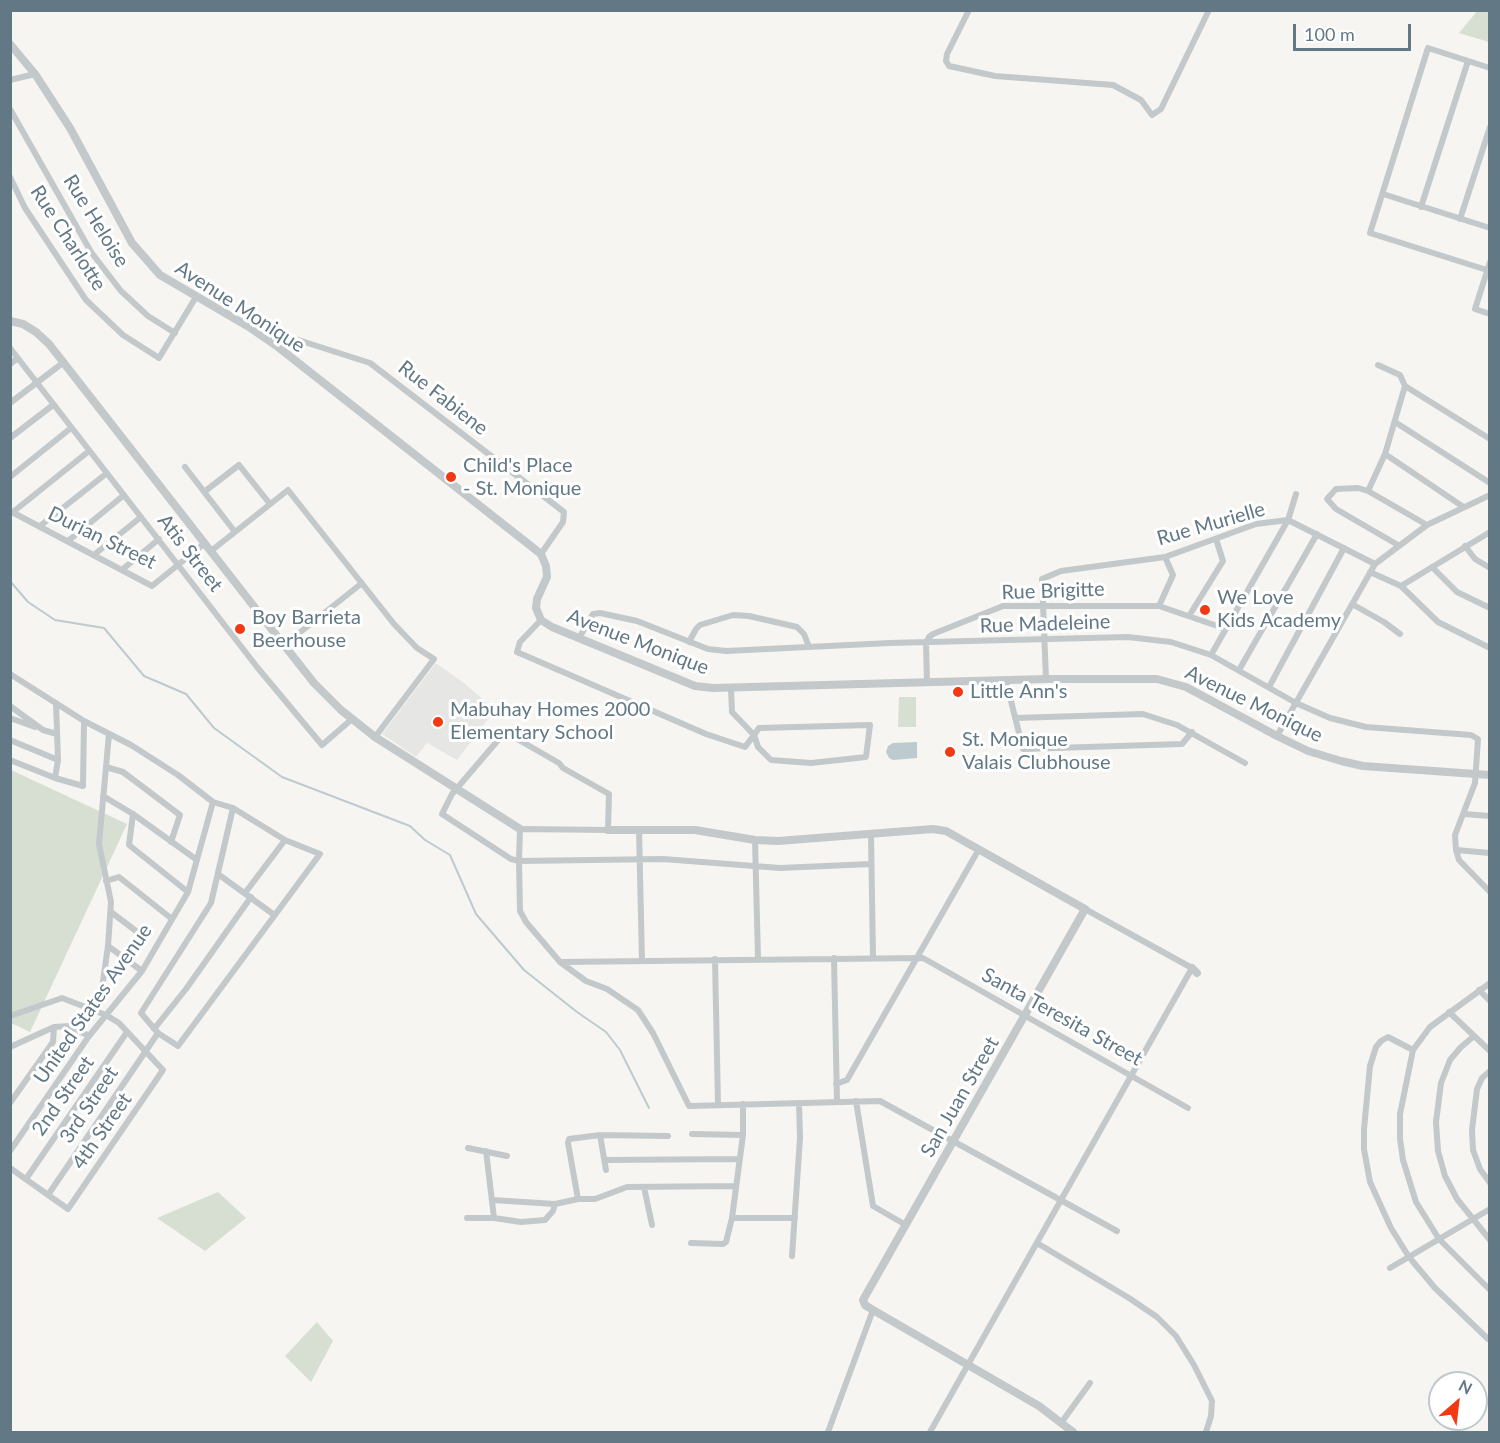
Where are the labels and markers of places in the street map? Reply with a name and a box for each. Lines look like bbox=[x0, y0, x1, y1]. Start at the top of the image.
place label: Child's Place - St. Monique bbox=[463, 454, 581, 501]
marker: Child's Place - St. Monique bbox=[444, 470, 458, 484]
place label: We Love Kids Academy bbox=[1217, 586, 1341, 633]
marker: We Love Kids Academy bbox=[1198, 603, 1212, 617]
place label: Boy Barrieta Beerhouse bbox=[252, 606, 361, 653]
marker: Boy Barrieta Beerhouse bbox=[233, 622, 247, 636]
place label: Little Ann's bbox=[970, 680, 1067, 704]
marker: Little Ann's bbox=[951, 685, 965, 699]
place label: Mabuhay Homes 2000 Elementary School bbox=[450, 698, 650, 745]
marker: Mabuhay Homes 2000 Elementary School bbox=[431, 715, 445, 729]
place label: St. Monique Valais Clubhouse bbox=[962, 728, 1111, 775]
marker: St. Monique Valais Clubhouse bbox=[943, 745, 957, 759]

